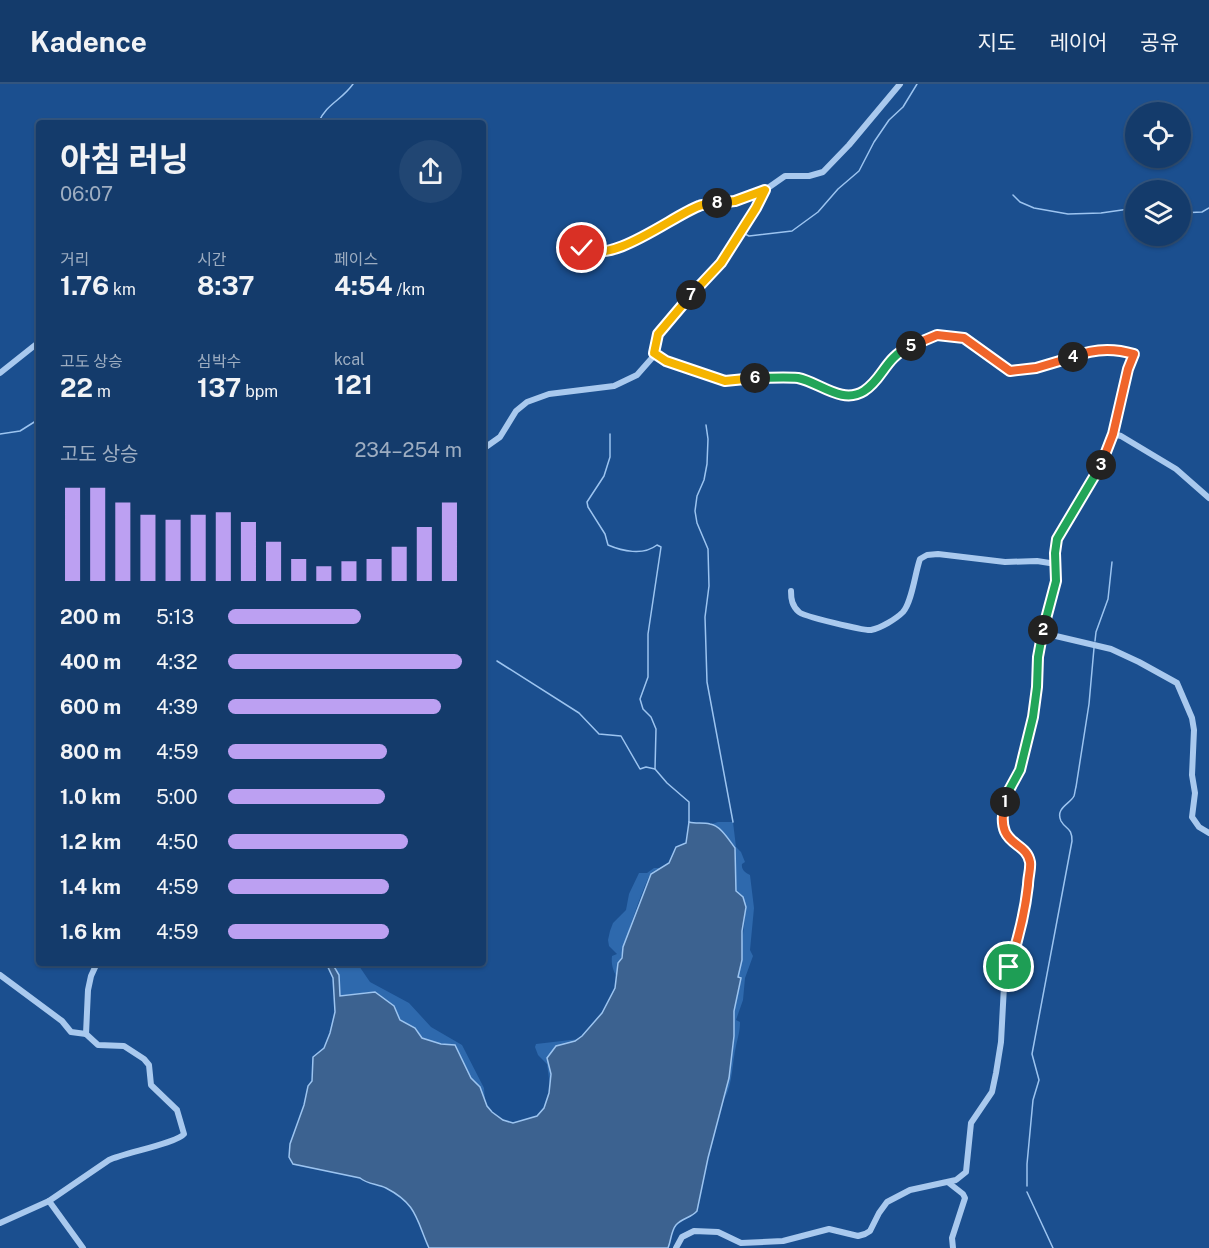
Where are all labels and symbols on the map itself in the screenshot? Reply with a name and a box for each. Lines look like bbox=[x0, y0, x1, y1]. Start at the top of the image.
pin: 8 bbox=[702, 188, 732, 218]
pin bbox=[556, 222, 607, 273]
pin: 7 bbox=[676, 280, 706, 310]
pin: 5 bbox=[896, 331, 926, 361]
pin: 4 bbox=[1058, 342, 1088, 372]
pin: 6 bbox=[740, 363, 770, 393]
pin: 3 bbox=[1086, 450, 1116, 480]
pin: 2 bbox=[1028, 615, 1058, 645]
pin: 1 bbox=[990, 787, 1020, 817]
pin bbox=[983, 941, 1034, 992]

